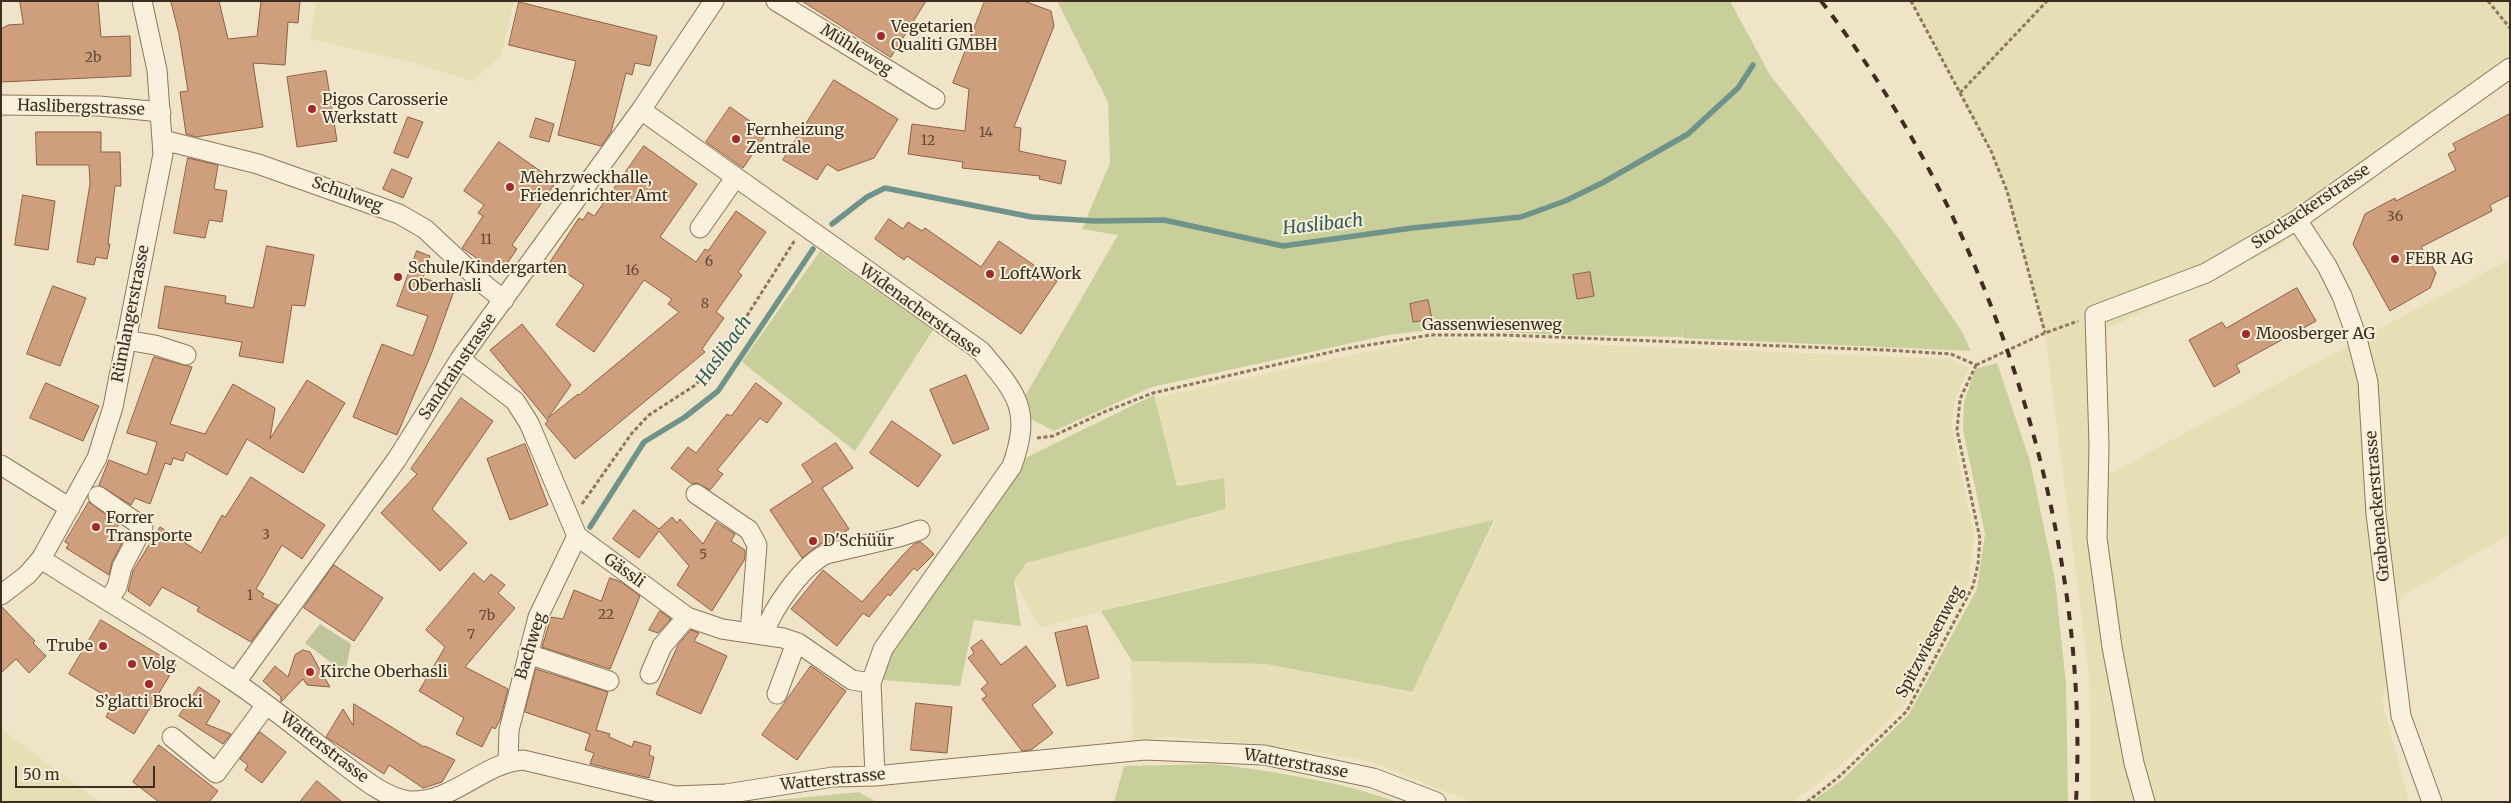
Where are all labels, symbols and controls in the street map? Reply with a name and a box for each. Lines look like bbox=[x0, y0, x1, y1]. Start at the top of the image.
place label: Vegetarien Qualiti GMBH bbox=[891, 17, 998, 55]
street label: Mühleweg bbox=[817, 20, 895, 80]
marker: Vegetarien Qualiti GMBH bbox=[875, 30, 887, 42]
house number: 2b bbox=[85, 50, 101, 66]
place label: Pigos Carosserie Werkstatt bbox=[322, 90, 448, 128]
street label: Haslibergstrasse bbox=[17, 96, 145, 120]
marker: Pigos Carosserie Werkstatt bbox=[306, 103, 318, 115]
place label: Fernheizung Zentrale bbox=[746, 120, 844, 158]
house number: 14 bbox=[979, 125, 993, 141]
marker: Fernheizung Zentrale bbox=[730, 133, 742, 145]
house number: 12 bbox=[921, 133, 935, 149]
street label: Stockackerstrasse bbox=[2248, 160, 2374, 254]
place label: Mehrzweckhalle, Friedenrichter Amt bbox=[520, 168, 668, 206]
street label: Schulweg bbox=[309, 173, 385, 217]
marker: Mehrzweckhalle, Friedenrichter Amt bbox=[504, 181, 516, 193]
house number: 36 bbox=[2387, 209, 2403, 225]
water label: Haslibach bbox=[1282, 210, 1364, 240]
house number: 11 bbox=[480, 232, 492, 248]
street label: Rümlangerstrasse bbox=[108, 244, 154, 384]
place label: FEBR AG bbox=[2405, 249, 2473, 269]
marker: FEBR AG bbox=[2389, 253, 2401, 265]
house number: 6 bbox=[705, 254, 713, 270]
place label: Schule/Kindergarten Oberhasli bbox=[408, 258, 567, 296]
street label: Widenacherstrasse bbox=[855, 260, 985, 362]
house number: 16 bbox=[625, 263, 639, 279]
place label: Loft4Work bbox=[1000, 264, 1081, 284]
marker: Loft4Work bbox=[984, 268, 996, 280]
marker: Schule/Kindergarten Oberhasli bbox=[392, 271, 404, 283]
house number: 8 bbox=[701, 296, 709, 312]
street label: Sandrainstrasse bbox=[415, 310, 501, 424]
water label: Haslibach bbox=[692, 312, 756, 390]
street label: Gassenwiesenweg bbox=[1422, 315, 1562, 335]
place label: Moosberger AG bbox=[2256, 324, 2375, 344]
marker: Moosberger AG bbox=[2240, 328, 2252, 340]
street label: Grabenackerstrasse bbox=[2362, 430, 2394, 582]
place label: Forrer Transporte bbox=[106, 508, 192, 546]
marker: Forrer Transporte bbox=[90, 521, 102, 533]
house number: 3 bbox=[262, 527, 270, 543]
place label: D'Schüür bbox=[823, 531, 894, 551]
marker: D'Schüür bbox=[807, 535, 819, 547]
house number: 5 bbox=[699, 547, 707, 563]
street label: Gässli bbox=[600, 550, 648, 592]
street label: Spitzwiesenweg bbox=[1892, 583, 1968, 701]
house number: 1 bbox=[247, 588, 253, 604]
house number: 22 bbox=[598, 607, 614, 623]
house number: 7b bbox=[479, 608, 495, 624]
street label: Bachweg bbox=[512, 610, 550, 682]
house number: 7 bbox=[467, 627, 475, 643]
place label: Trube bbox=[47, 636, 93, 656]
marker: Trube bbox=[97, 640, 109, 652]
place label: Volg bbox=[142, 654, 175, 674]
marker: Volg bbox=[126, 658, 138, 670]
place label: Kirche Oberhasli bbox=[320, 662, 448, 682]
marker: Kirche Oberhasli bbox=[304, 666, 316, 678]
marker: S’glatti Brocki bbox=[143, 678, 155, 690]
place label: S’glatti Brocki bbox=[95, 692, 203, 712]
street label: Watterstrasse bbox=[276, 709, 372, 787]
street label: Watterstrasse bbox=[1242, 745, 1350, 783]
scale bar bbox=[18, 756, 158, 788]
text: 50 m bbox=[23, 765, 60, 784]
street label: Watterstrasse bbox=[780, 765, 886, 795]

